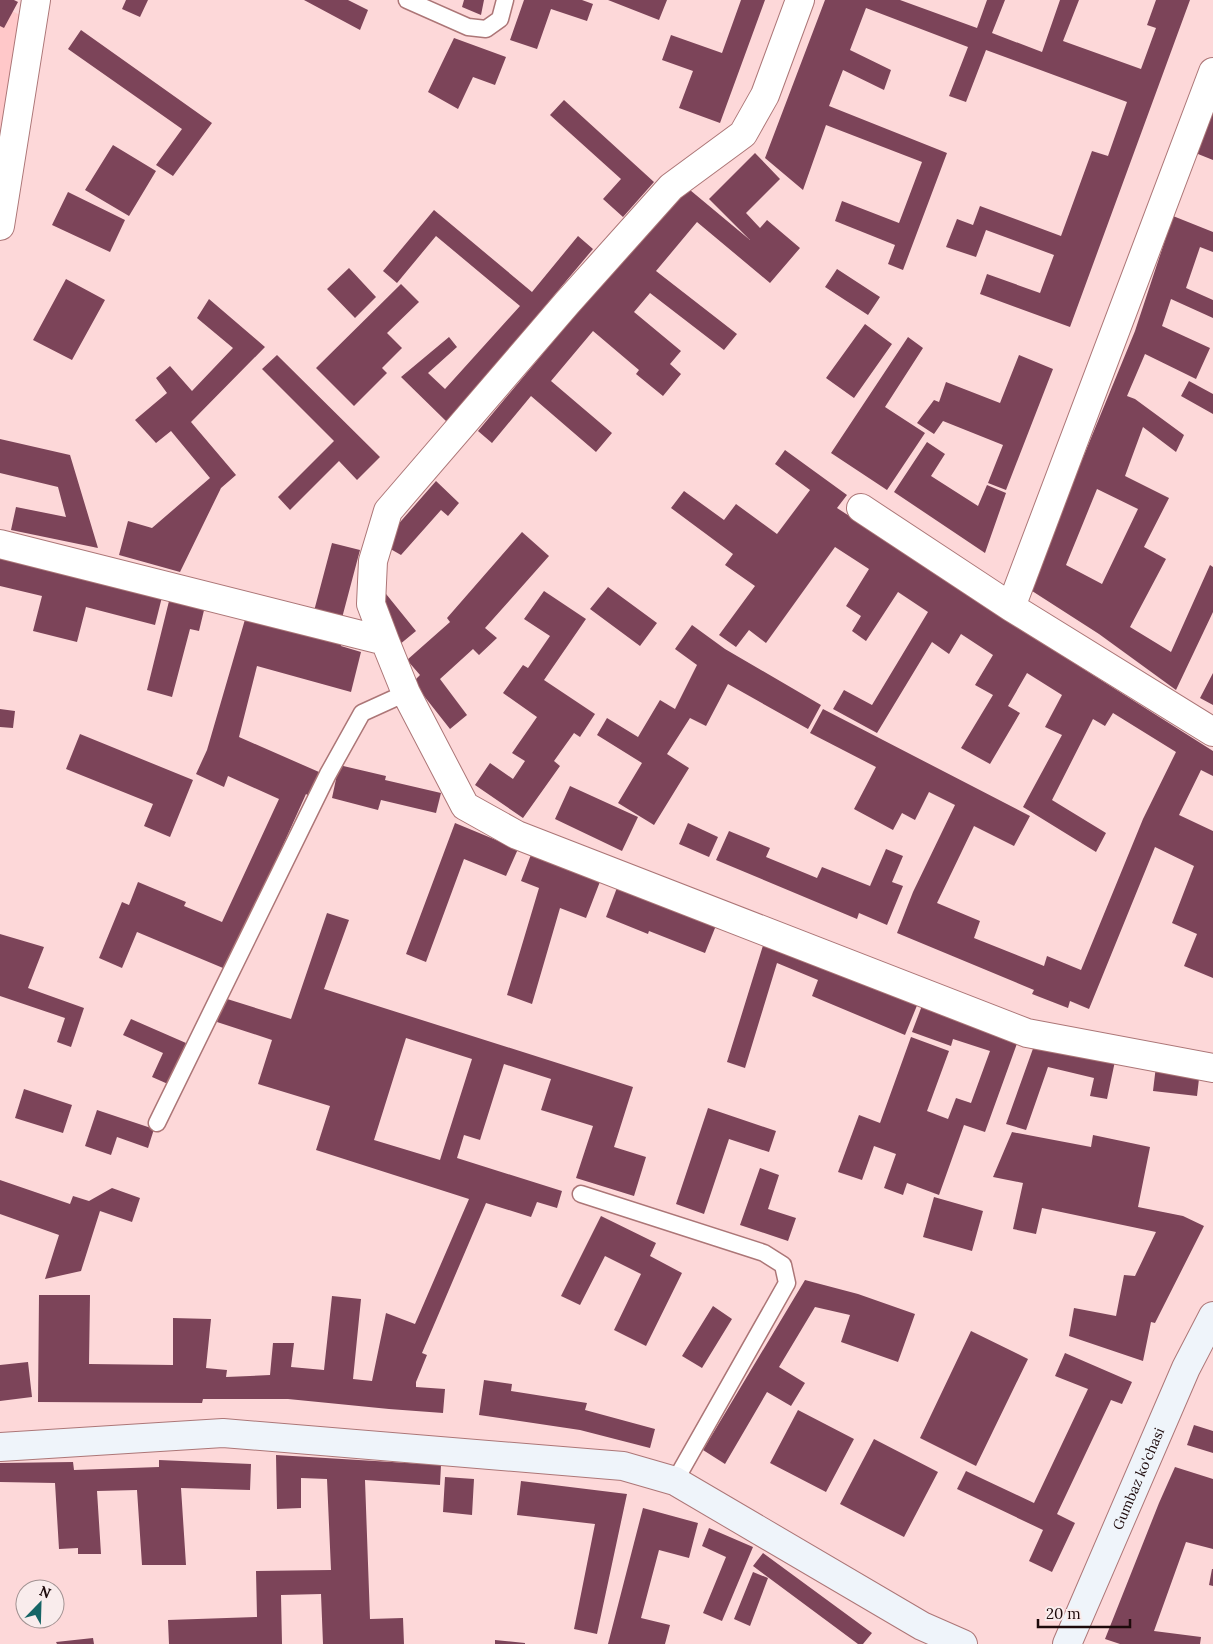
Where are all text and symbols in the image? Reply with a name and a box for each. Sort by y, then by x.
street label: Gumbaz ko'chasi [1108,1425,1168,1533]
north arrow [15,1579,65,1629]
text: N [37,1582,54,1603]
scale bar [1038,1596,1130,1628]
text: 20 m [1046,1604,1081,1623]

